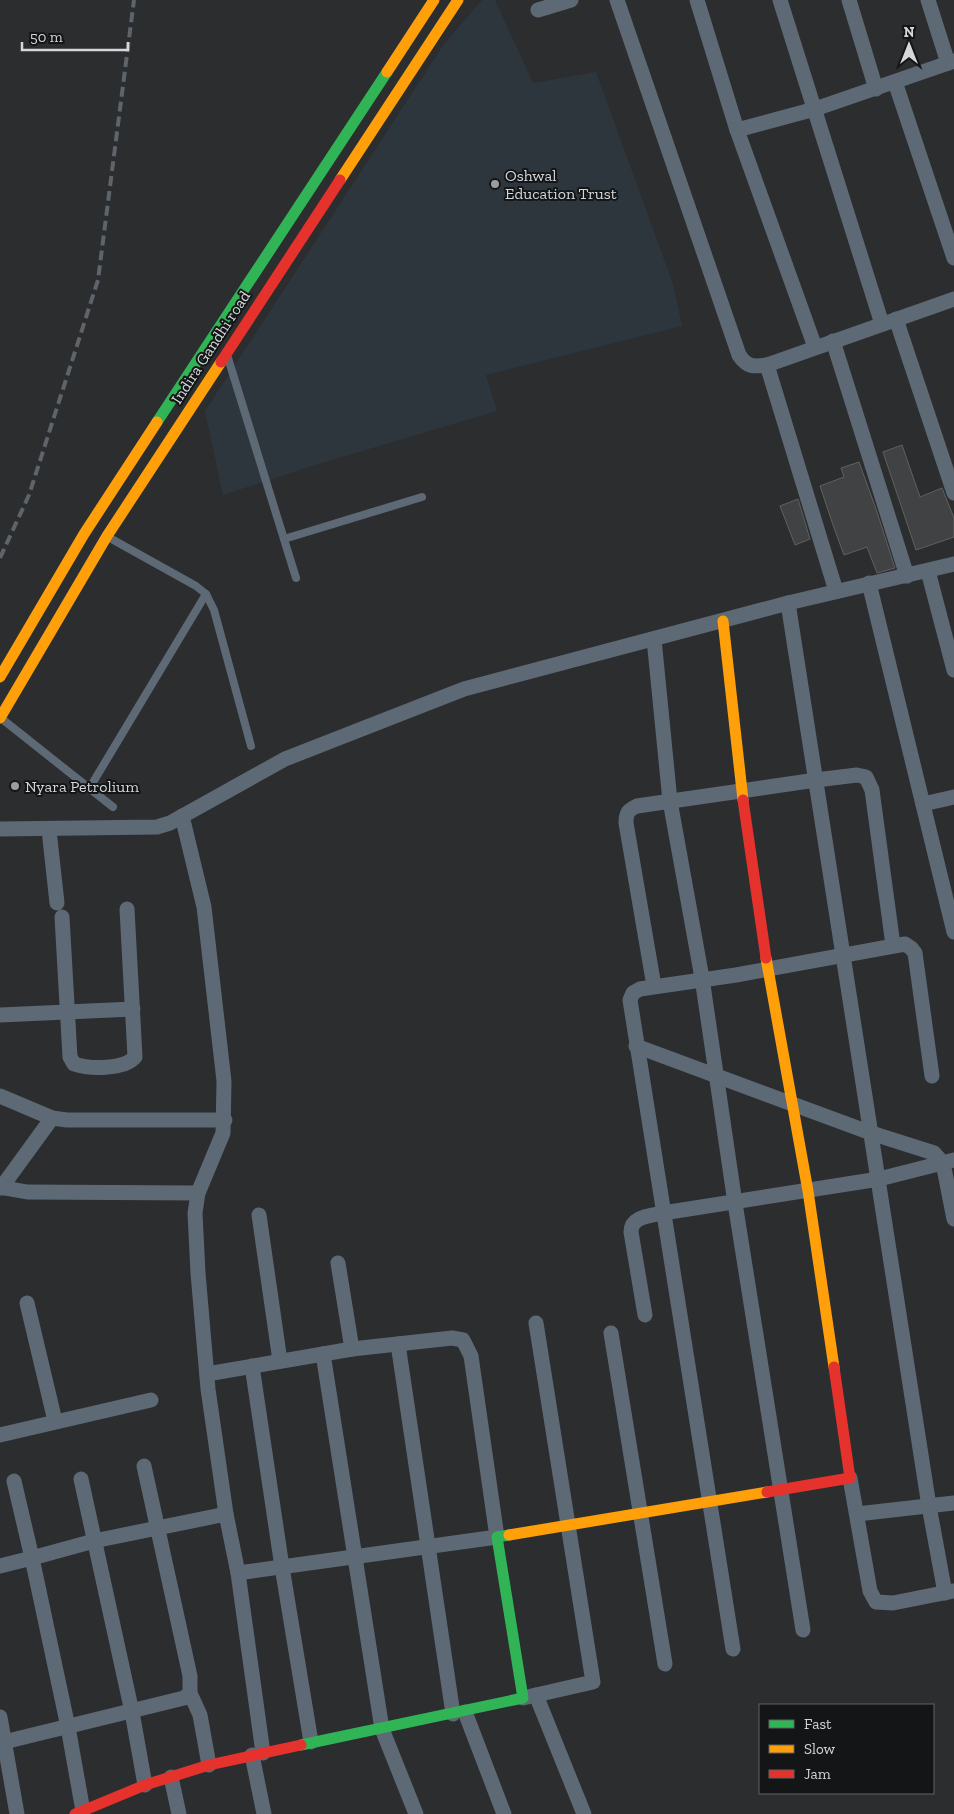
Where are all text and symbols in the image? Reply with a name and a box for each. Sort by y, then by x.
scale bar [22,20,129,52]
north arrow [884,20,934,70]
text: N [904,24,915,41]
text: 50 m [30,28,63,46]
place label: Oshwal Education Trust [505,166,617,203]
marker: Oshwal Education Trust [489,178,501,190]
street label: Indira Gandhi road [167,287,254,407]
place label: Nyara Petrolium [25,777,139,796]
marker: Nyara Petrolium [9,780,21,792]
legend [759,1704,934,1794]
text: Fast [804,1715,832,1733]
text: Slow [804,1740,836,1758]
text: Jam [804,1765,831,1783]

